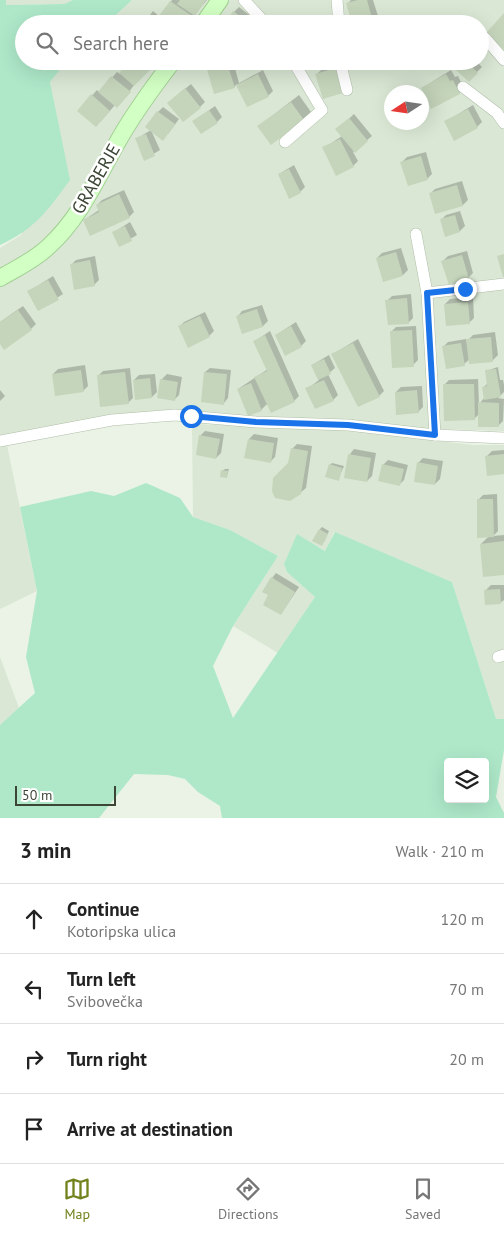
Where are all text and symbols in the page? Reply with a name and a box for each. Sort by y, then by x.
search box [15,15,489,70]
icon: search [33,29,61,57]
text: Search here [73,31,169,55]
north arrow [384,85,429,130]
street label: GRABERJE [66,139,125,218]
route end [454,278,477,301]
route start [180,405,203,428]
map controls [444,758,489,803]
button: layers [444,758,489,803]
scale bar [15,783,116,806]
text: 50 m [22,786,52,804]
text: 3 min [20,837,71,864]
text: Walk · 210 m [395,841,484,861]
text: Continue [67,897,139,921]
icon: ahead [20,905,48,933]
text: 120 m [441,909,484,929]
text: Kotoripska ulica [67,921,176,941]
text: Turn left [67,967,136,991]
icon: left [20,975,48,1003]
text: 70 m [449,979,484,999]
text: Svibovečka [67,991,143,1011]
icon: right [20,1045,48,1073]
text: Turn right [67,1047,147,1071]
text: 20 m [449,1049,484,1069]
icon: arrive [20,1115,48,1143]
text: Arrive at destination [67,1117,233,1141]
tab: Map [63,1175,91,1223]
tab: Directions [218,1175,278,1223]
tab: Saved [405,1175,441,1223]

